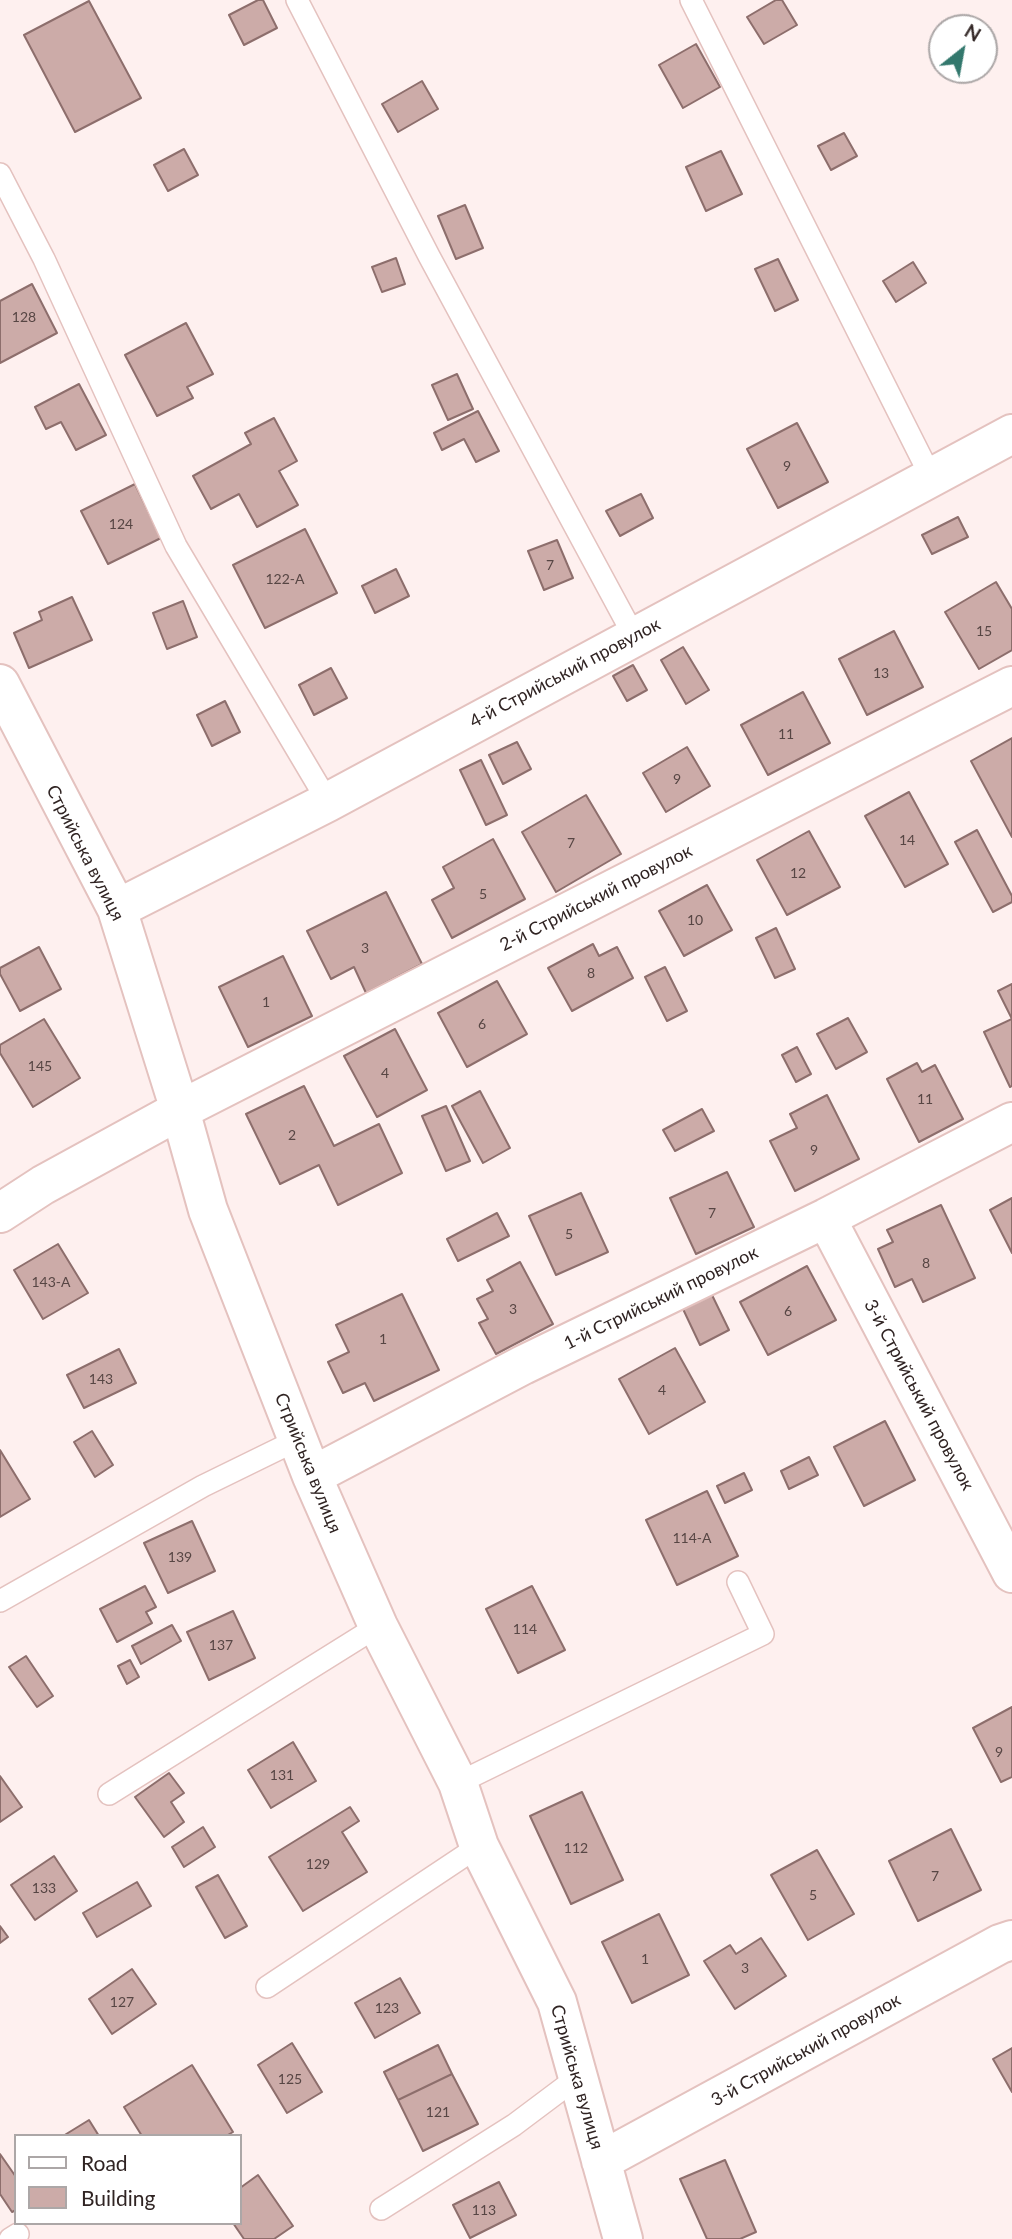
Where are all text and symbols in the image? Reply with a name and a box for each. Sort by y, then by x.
north arrow [928,14,998,84]
text: N [961,19,985,46]
house number: 128 [12,309,36,325]
house number: 9 [783,458,791,474]
house number: 124 [109,516,133,532]
house number: 7 [546,557,554,573]
house number: 122-А [265,571,305,587]
street label: 4-й Стрийський провулок [466,613,664,733]
house number: 15 [976,623,992,639]
house number: 13 [873,665,889,681]
house number: 11 [778,726,794,742]
house number: 9 [673,771,681,787]
street label: Стрийська вулиця [41,782,129,924]
house number: 14 [899,832,915,848]
house number: 7 [567,835,575,851]
street label: 2-й Стрийський провулок [496,840,696,956]
house number: 12 [790,865,806,881]
house number: 5 [479,886,487,902]
house number: 10 [687,912,703,928]
house number: 3 [361,940,369,956]
house number: 8 [587,965,595,981]
house number: 1 [262,994,270,1010]
house number: 6 [478,1016,486,1032]
house number: 145 [28,1058,52,1074]
house number: 4 [381,1065,389,1081]
house number: 11 [917,1091,933,1107]
house number: 2 [288,1127,296,1143]
house number: 9 [810,1142,818,1158]
house number: 7 [708,1205,716,1221]
house number: 5 [565,1226,573,1242]
street label: 1-й Стрийський провулок [560,1242,762,1354]
house number: 8 [922,1255,930,1271]
house number: 143-А [31,1274,71,1290]
street label: 3-й Стрийський провулок [859,1296,979,1494]
house number: 3 [509,1301,517,1317]
house number: 6 [784,1303,792,1319]
house number: 1 [379,1331,387,1347]
house number: 143 [89,1371,113,1387]
house number: 4 [658,1382,666,1398]
street label: Стрийська вулиця [270,1390,346,1536]
house number: 114-А [672,1530,712,1546]
house number: 139 [168,1549,192,1565]
house number: 114 [513,1621,537,1637]
house number: 137 [209,1637,233,1653]
house number: 9 [995,1744,1003,1760]
house number: 131 [270,1767,294,1783]
house number: 112 [564,1840,588,1856]
house number: 129 [306,1856,330,1872]
house number: 7 [931,1868,939,1884]
house number: 133 [32,1880,56,1896]
house number: 5 [809,1887,817,1903]
house number: 1 [641,1951,649,1967]
house number: 3 [741,1960,749,1976]
street label: 3-й Стрийський провулок [708,1989,904,2111]
house number: 127 [110,1994,134,2010]
house number: 123 [375,2000,399,2016]
street label: Стрийська вулиця [546,2002,608,2152]
house number: 125 [278,2071,302,2087]
house number: 121 [426,2104,450,2120]
legend [14,2134,242,2225]
text: Road [81,2150,128,2175]
text: Building [81,2185,156,2210]
house number: 113 [472,2202,496,2218]

